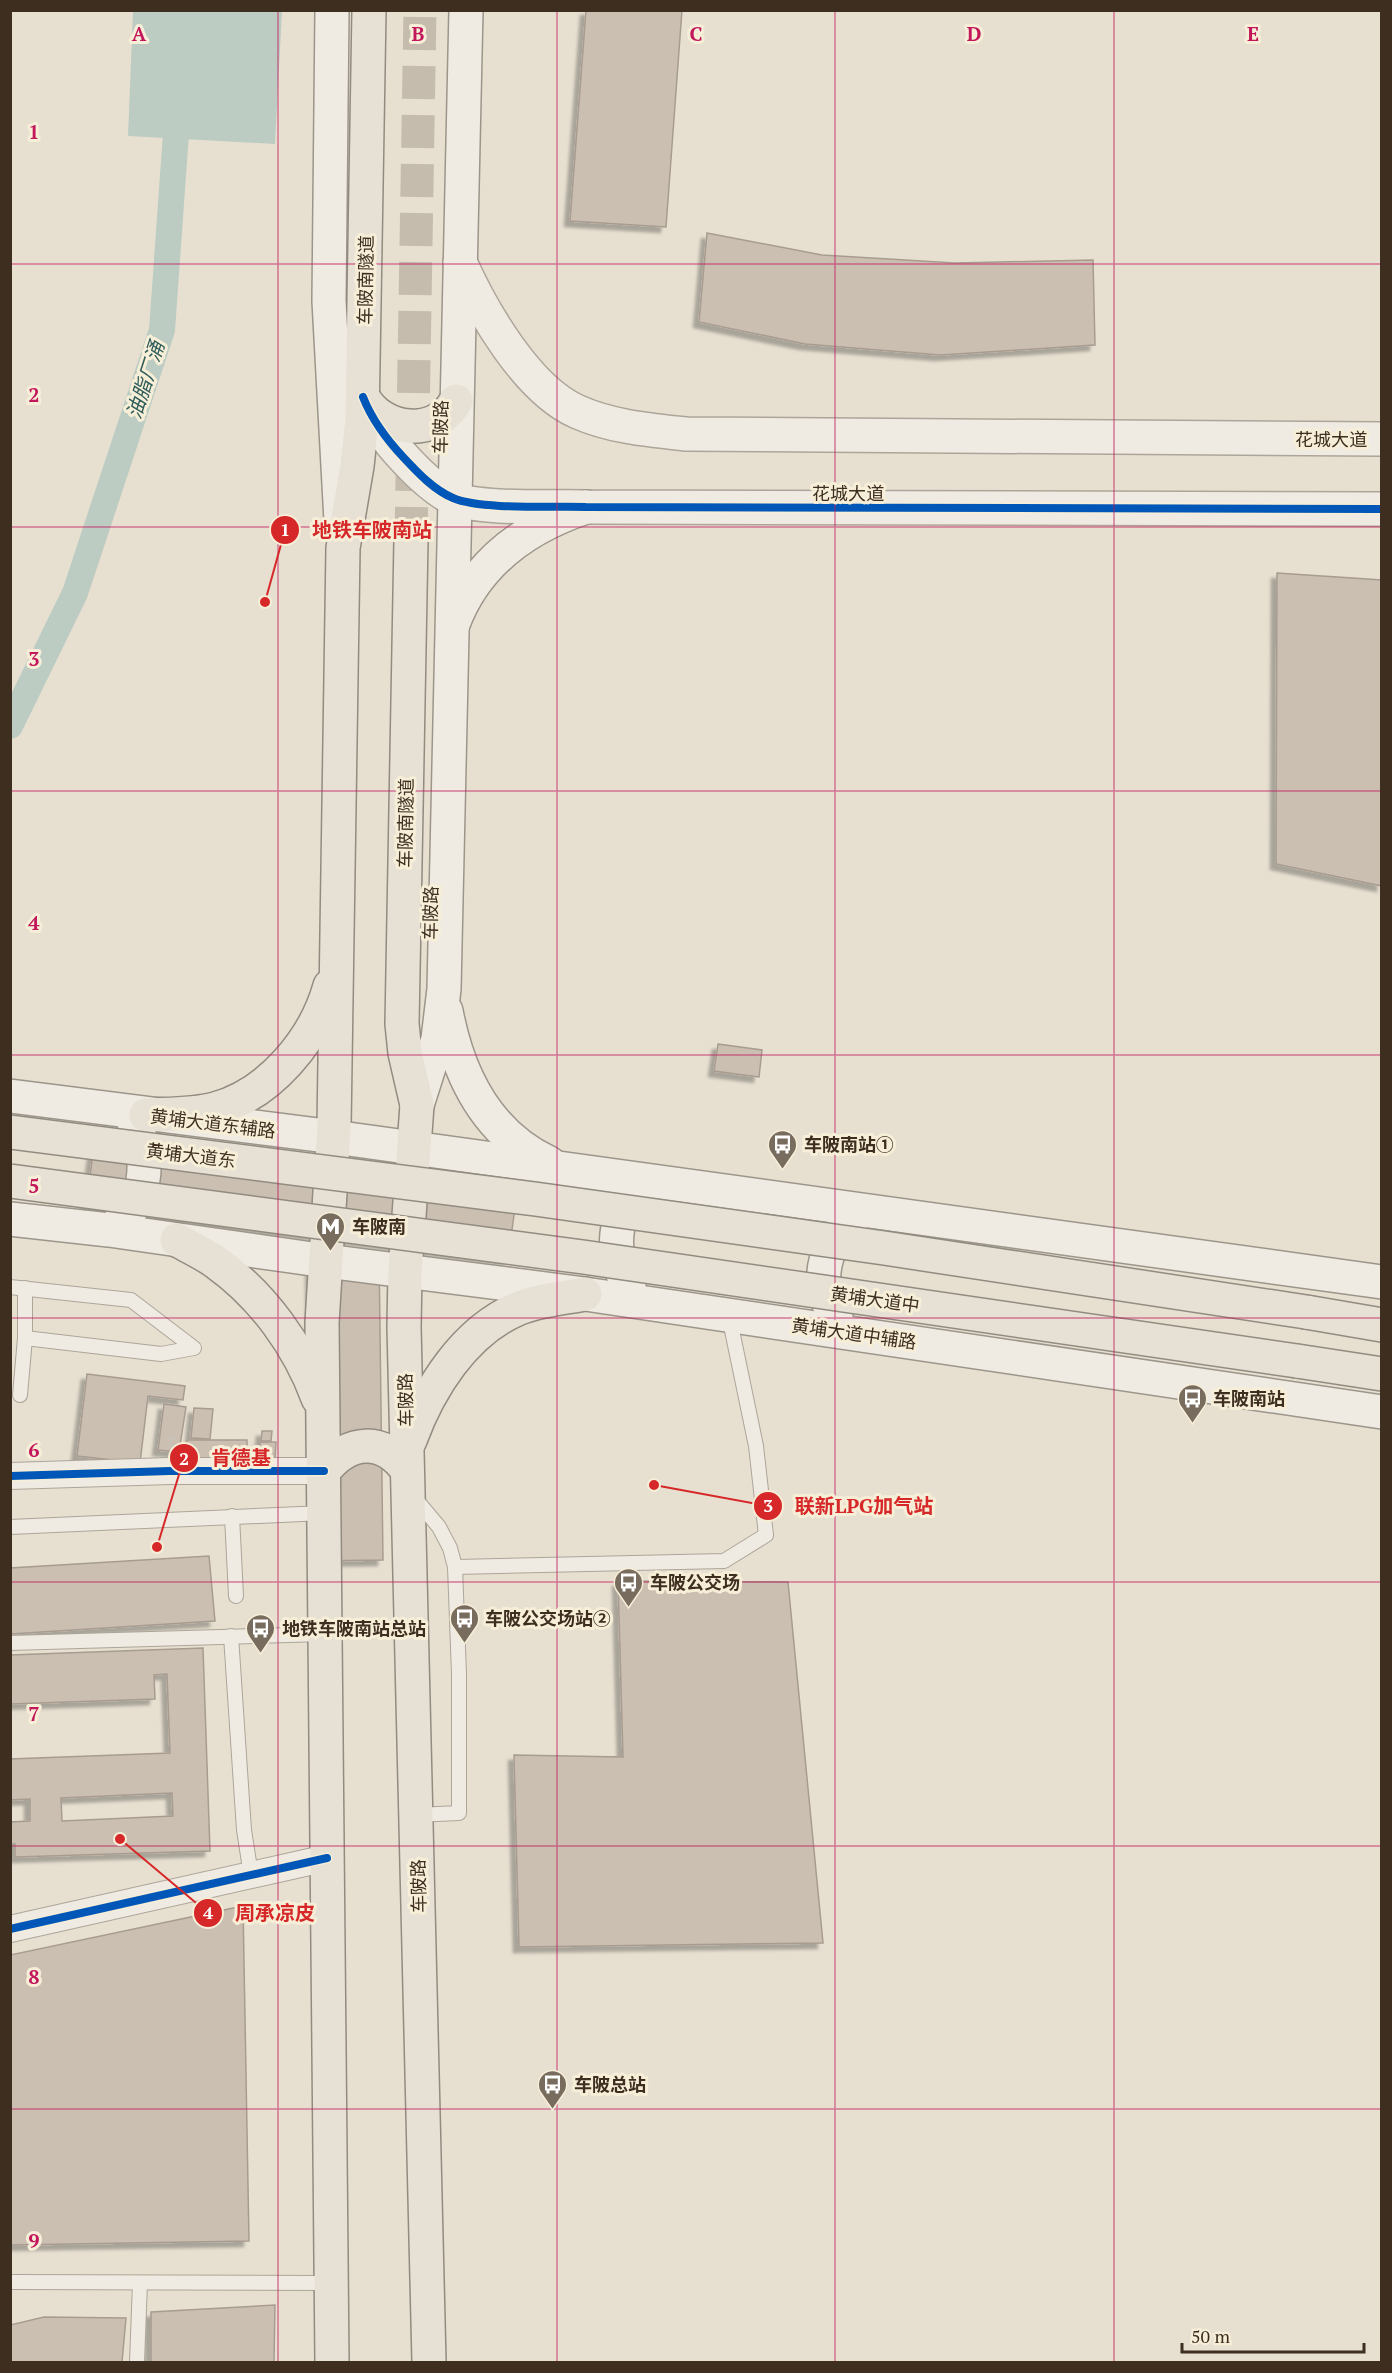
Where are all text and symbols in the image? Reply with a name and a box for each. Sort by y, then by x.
text: A [132,20,147,47]
text: B [412,20,425,47]
text: C [689,20,703,47]
text: D [967,20,981,47]
text: E [1247,20,1259,47]
text: 1 [28,118,40,145]
street label: 车陂南隧道 [352,235,378,325]
water label: 油脂厂涌 [120,336,171,422]
text: 2 [28,381,40,408]
street label: 车陂路 [428,400,452,454]
street label: 花城大道 [1295,427,1367,451]
street label: 花城大道 [812,481,884,505]
callout: 地铁车陂南站 [270,511,444,549]
text: 地铁车陂南站 [312,516,432,543]
text: 1 [280,517,290,541]
text: 3 [28,645,40,672]
street label: 车陂南隧道 [392,778,418,868]
street label: 车陂路 [418,886,442,940]
text: 4 [28,909,40,936]
street label: 黄埔大道东辅路 [149,1103,277,1143]
bus stop icon: 车陂南站① [767,1128,799,1170]
place label: 车陂南站① [804,1132,894,1156]
street label: 黄埔大道东 [145,1138,237,1172]
text: 5 [28,1172,40,1199]
metro station icon: 车陂南 [315,1210,347,1252]
place label: 车陂南 [352,1214,406,1238]
street label: 黄埔大道中 [829,1281,921,1317]
street label: 黄埔大道中辅路 [790,1312,918,1354]
street label: 车陂路 [393,1373,417,1427]
bus stop icon: 车陂南站 [1176,1382,1208,1424]
place label: 车陂南站 [1213,1386,1285,1410]
text: 6 [28,1436,40,1463]
callout: 肯德基 [169,1439,283,1477]
text: 肯德基 [211,1444,271,1471]
text: 2 [179,1446,189,1470]
callout: 联新LPG加气站 [753,1487,945,1525]
text: 联新LPG加气站 [795,1492,933,1519]
text: 3 [763,1493,773,1517]
bus stop icon: 车陂公交场 [613,1566,645,1608]
place label: 车陂公交场 [650,1570,740,1594]
bus stop icon: 车陂公交场站② [448,1602,480,1644]
place label: 车陂公交场站② [485,1606,611,1630]
bus stop icon: 地铁车陂南站总站 [245,1612,277,1654]
place label: 地铁车陂南站总站 [282,1616,426,1640]
text: 7 [28,1700,40,1727]
street label: 车陂路 [406,1859,430,1913]
callout: 周承凉皮 [193,1894,327,1932]
text: 周承凉皮 [235,1899,315,1926]
text: 4 [203,1900,214,1924]
text: 8 [28,1963,40,1990]
bus stop icon: 车陂总站 [537,2068,569,2110]
place label: 车陂总站 [574,2072,646,2096]
text: 9 [28,2227,40,2254]
scale bar [1182,2316,1364,2354]
text: 50 m [1191,2324,1231,2348]

